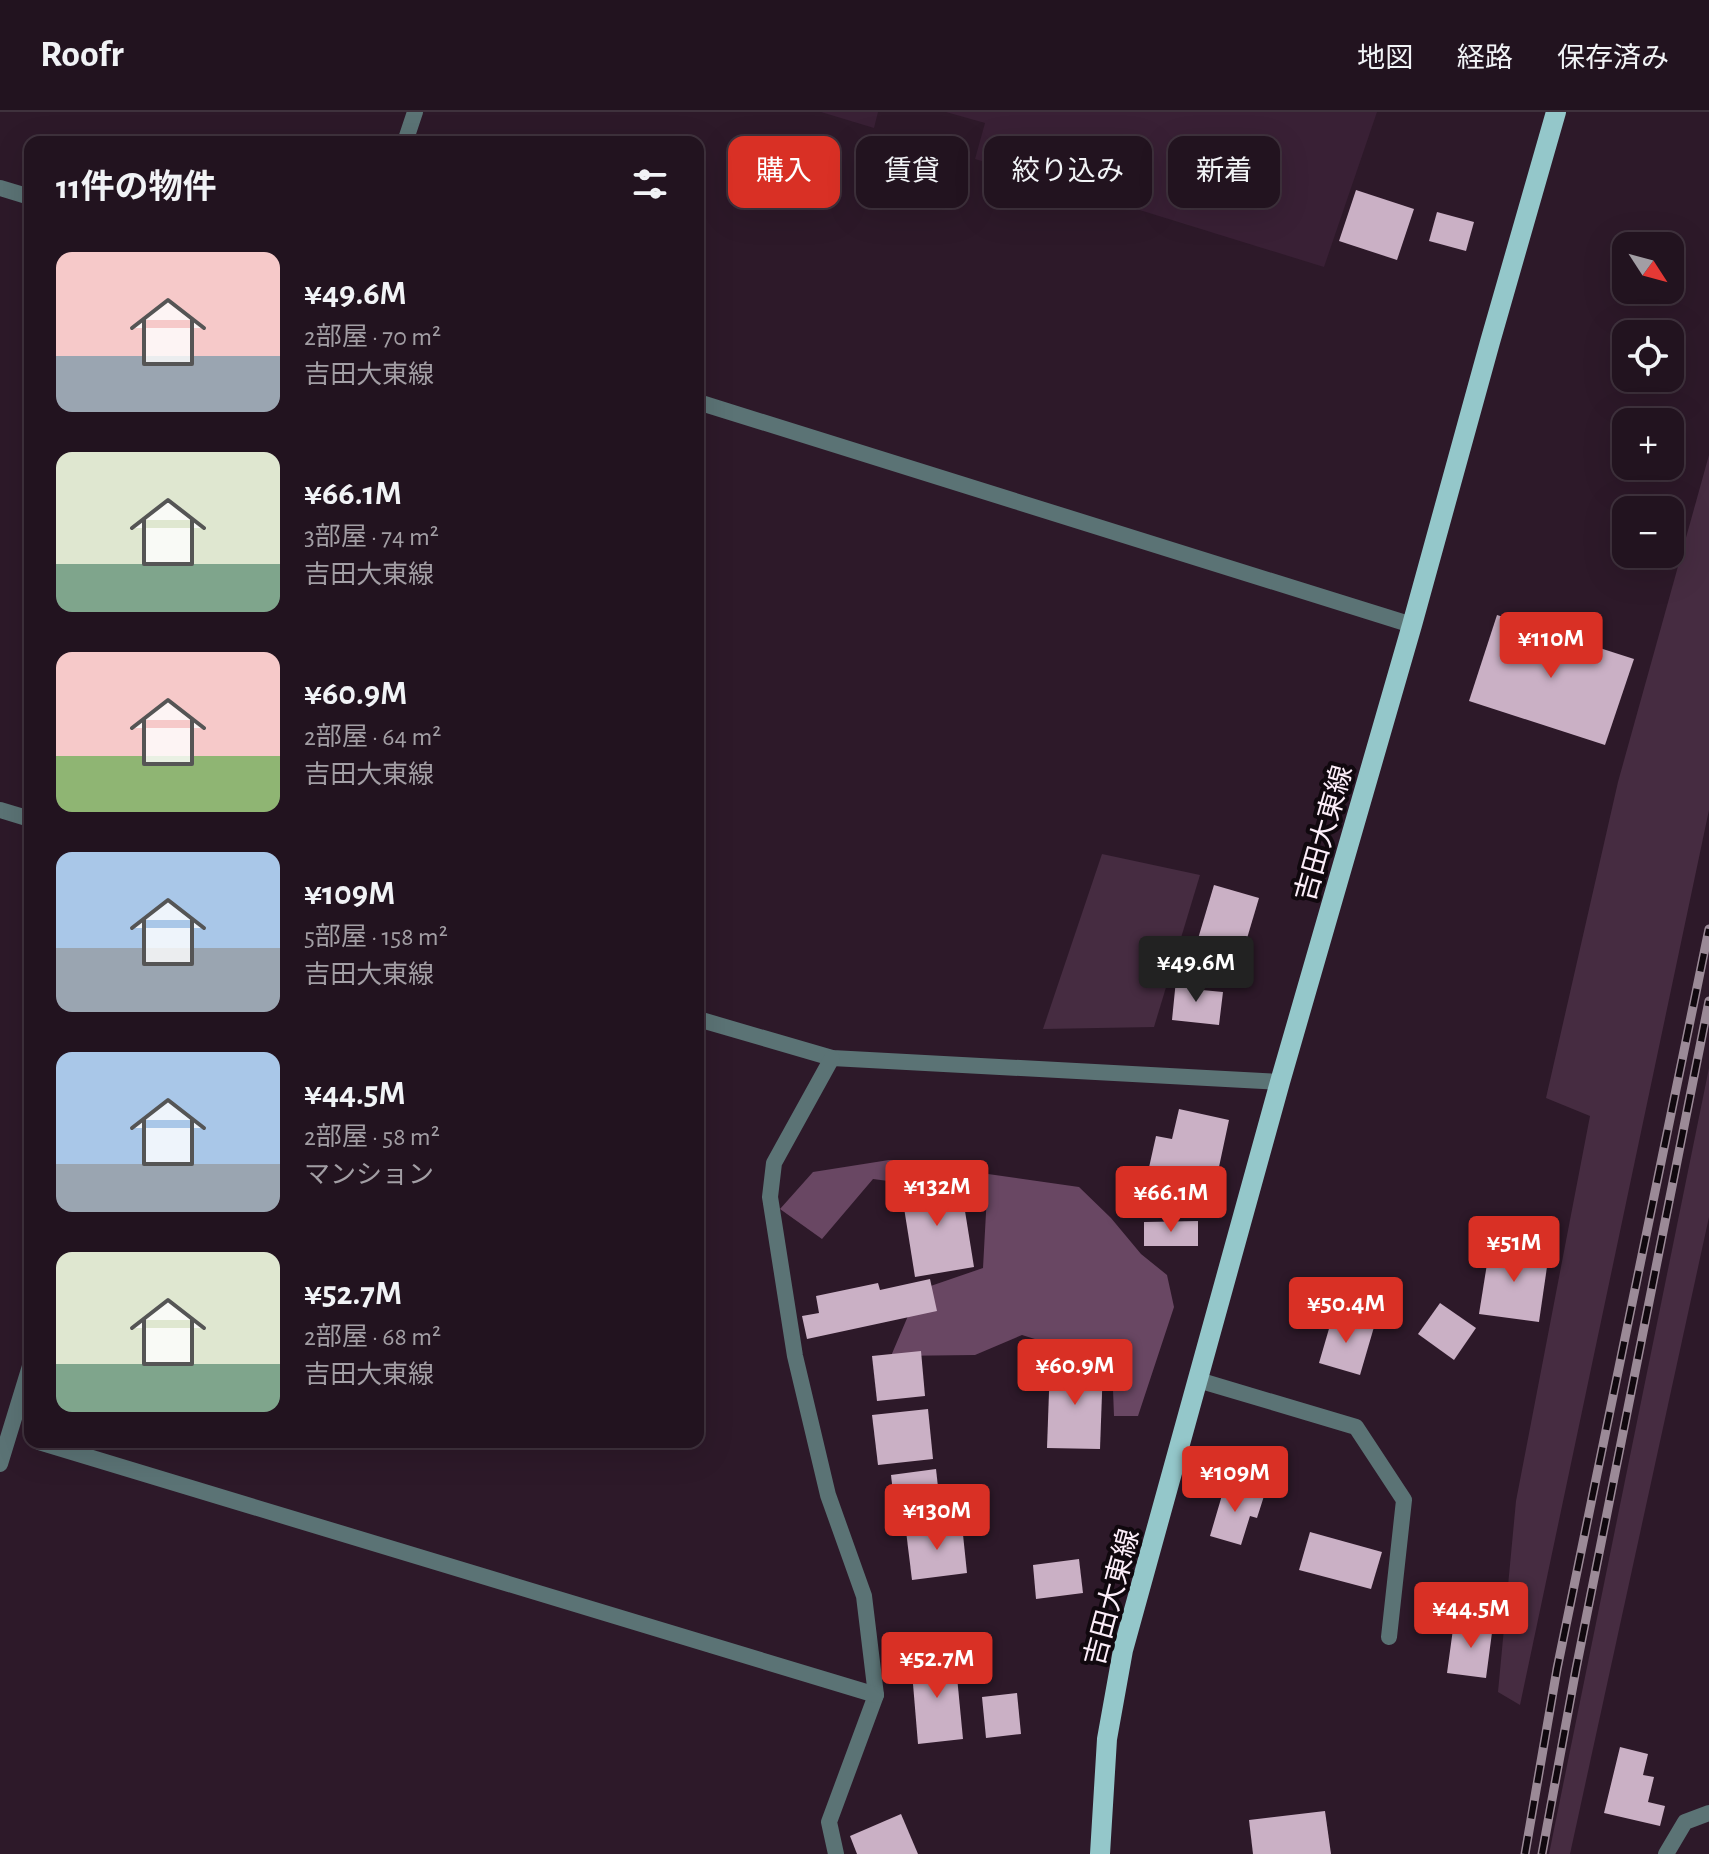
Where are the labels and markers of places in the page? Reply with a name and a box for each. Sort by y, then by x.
pin: ¥110M [1495,612,1607,680]
pin: ¥49.6M [1131,936,1261,1004]
pin: ¥132M [881,1160,993,1228]
pin: ¥66.1M [1106,1166,1236,1234]
pin: ¥51M [1467,1216,1561,1284]
pin: ¥50.4M [1281,1277,1411,1345]
pin: ¥60.9M [1010,1339,1140,1407]
pin: ¥109M [1179,1446,1291,1514]
pin: ¥130M [881,1484,993,1552]
pin: ¥44.5M [1406,1582,1536,1650]
pin: ¥52.7M [872,1632,1002,1700]

